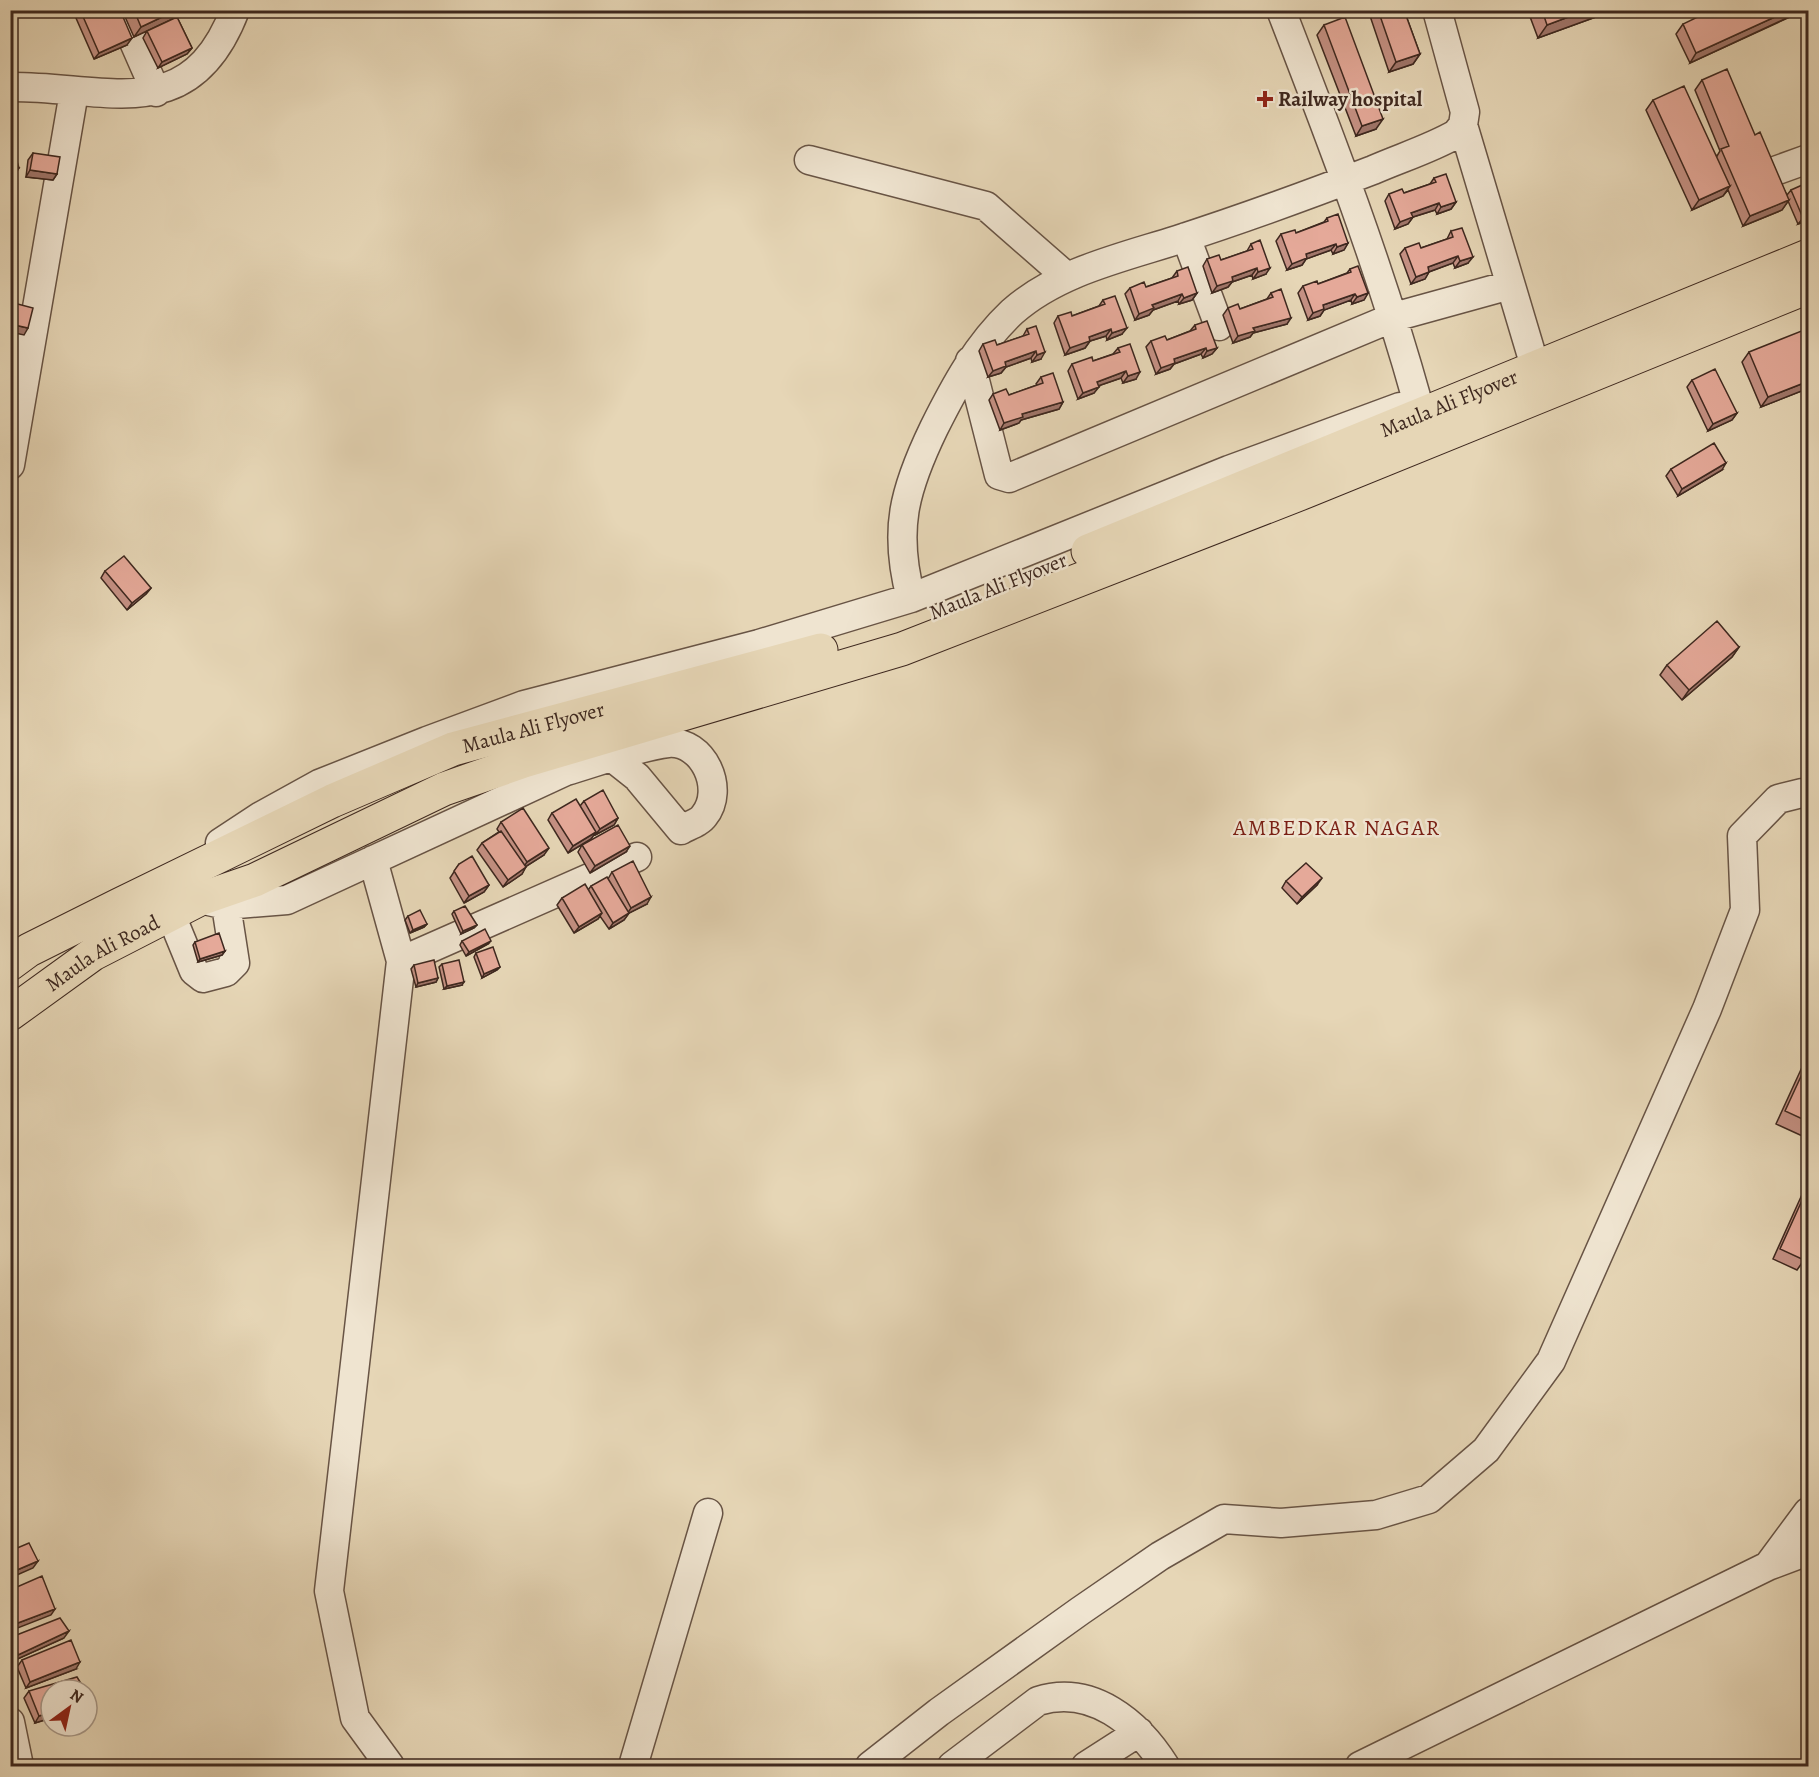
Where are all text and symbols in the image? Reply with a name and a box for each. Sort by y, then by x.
place label: Railway hospital [1278,85,1423,113]
marker: Railway hospital [1256,90,1274,108]
street label: Maula Ali Flyover [1376,362,1522,444]
street label: Maula Ali Flyover [925,546,1071,626]
street label: Maula Ali Flyover [459,695,608,760]
district label: AMBEDKAR NAGAR [1232,813,1441,843]
street label: Maula Ali Road [40,908,165,998]
north arrow [39,1678,99,1738]
text: N [66,1684,88,1709]

